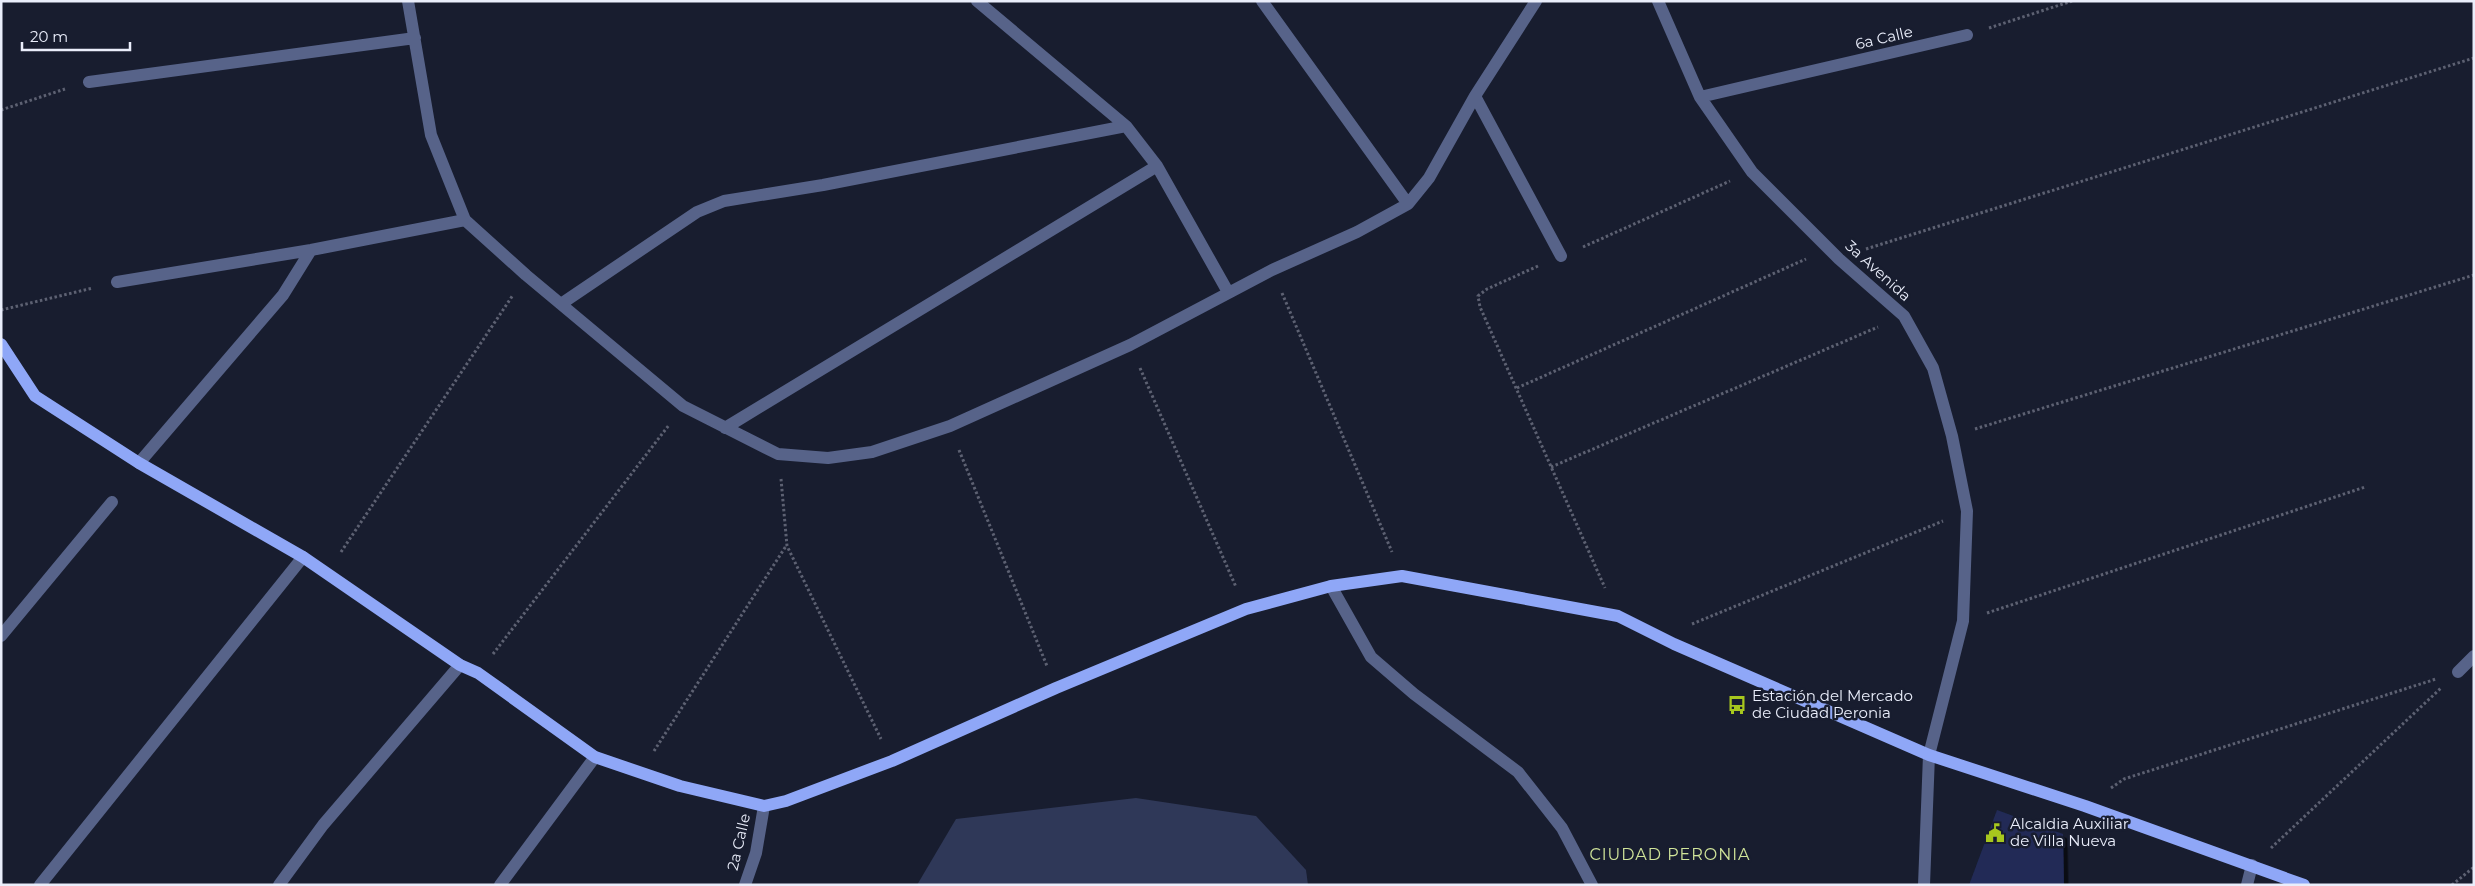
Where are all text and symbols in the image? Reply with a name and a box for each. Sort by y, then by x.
scale bar [22,20,130,52]
street label: 6a Calle [1853,22,1914,53]
text: 20 m [30,27,68,46]
street label: 3a Avenida [1842,236,1915,305]
place label: Estación del Mercado de Ciudad Peronia [1752,686,1913,722]
bus stop icon: Estación del Mercado de Ciudad Peronia [1726,694,1748,716]
street label: 2a Calle [723,812,754,872]
place label: Alcaldia Auxiliar de Villa Nueva [2010,814,2129,850]
public building icon: Alcaldia Auxiliar de Villa Nueva [1984,822,2006,844]
district label: CIUDAD PERONIA [1589,845,1751,864]

